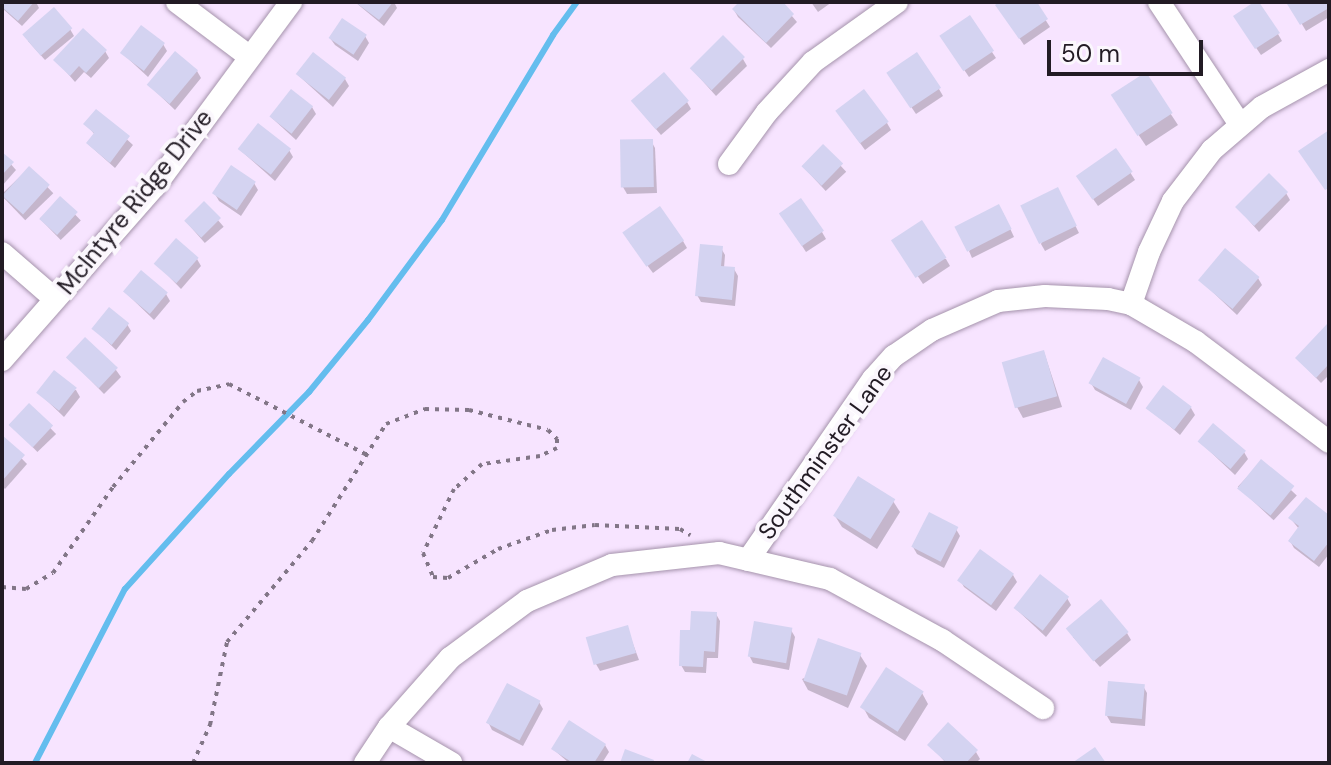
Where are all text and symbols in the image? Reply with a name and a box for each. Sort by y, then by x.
scale bar [1051,24,1207,74]
text: 50 m [1061,38,1120,69]
street label: McIntyre Ridge Drive [52,104,218,300]
street label: Southminster Lane [752,359,898,545]

